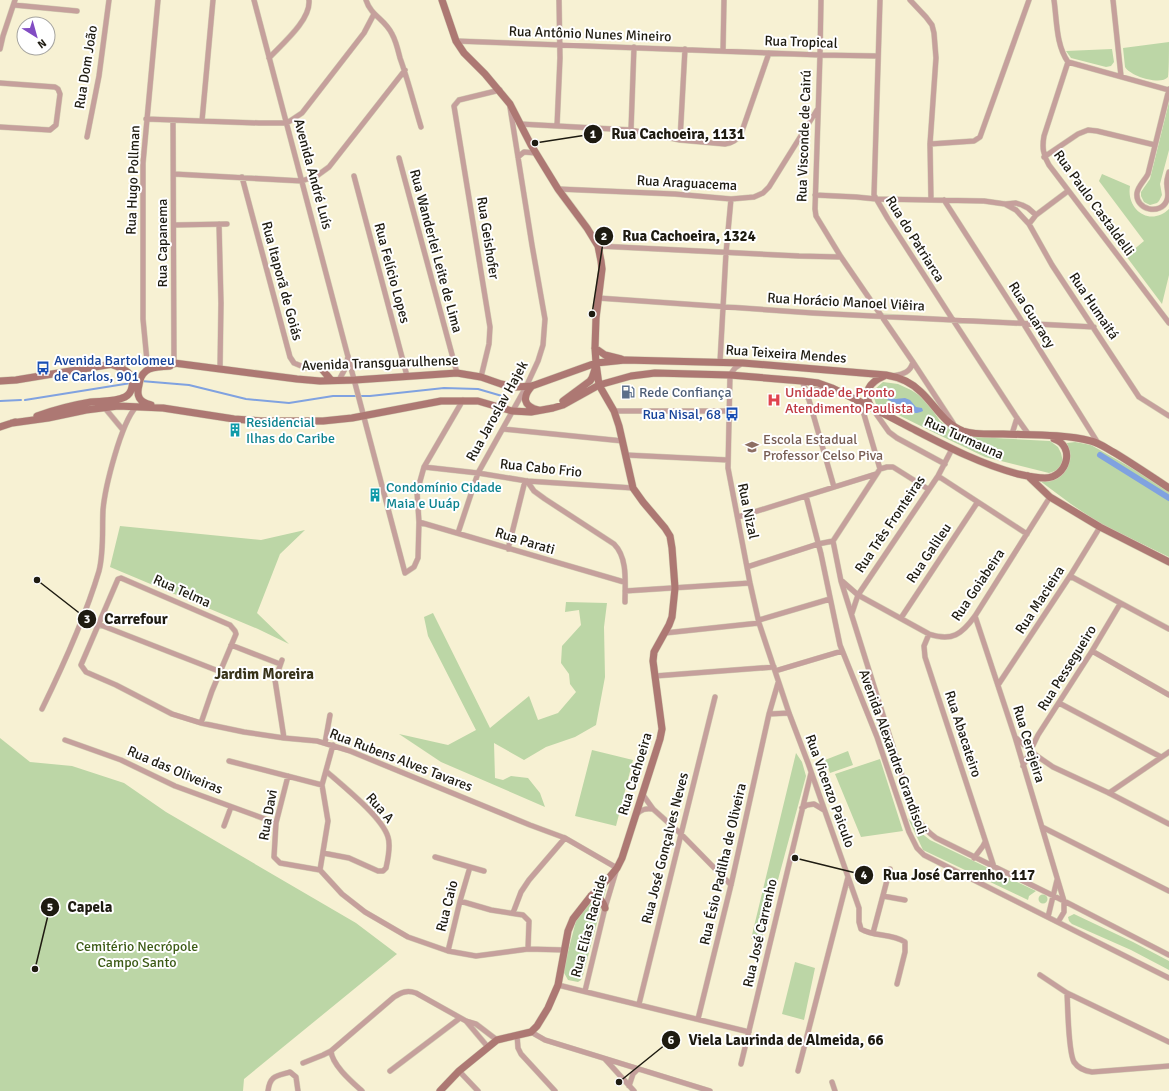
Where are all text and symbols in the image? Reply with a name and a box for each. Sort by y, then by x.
north arrow [16,16,56,56]
street label: Rua Antônio Nunes Mineiro [508,23,672,45]
street label: Rua Dom João [71,24,101,110]
street label: Rua Tropical [764,32,838,52]
text: N [35,36,49,51]
street label: Rua Visconde de Cairú [793,70,815,202]
street label: Avenida André Luís [290,117,336,231]
callout: Rua Cachoeira, 1131 [583,120,753,147]
street label: Rua Hugo Pollman [123,125,143,235]
text: Rua Cachoeira, 1131 [611,125,745,143]
text: 1 [590,127,597,142]
street label: Rua Paulo Castaldelli [1050,147,1138,259]
street label: Rua Wanderlei Leite de Lima [406,167,466,335]
street label: Rua Araguacema [636,172,738,194]
street label: Rua do Patriarca [882,193,948,285]
street label: Rua Geishofer [473,195,503,281]
street label: Rua Capanema [154,199,171,287]
street label: Rua Itaporã de Goiás [258,220,306,342]
street label: Rua Felício Lopes [370,221,414,325]
callout: Rua Cachoeira, 1324 [594,223,764,250]
text: Rua Cachoeira, 1324 [622,227,756,245]
text: 2 [601,229,607,244]
street label: Rua Humaitá [1065,269,1123,343]
street label: Rua Guaracy [1005,279,1059,352]
street label: Rua Horácio Manoel Viêira [767,289,925,315]
street label: Rua Teixeira Mendes [725,341,847,367]
place label: Avenida Bartolomeu de Carlos, 901 [54,352,175,385]
street label: Avenida Transguarulhense [301,352,459,374]
street label: Rua Jaroslav Hajek [462,358,532,464]
bus stop icon: Avenida Bartolomeu de Carlos, 901 [35,360,51,376]
fuel station icon: Rede Confiança [620,384,636,400]
place label: Rede Confiança [639,384,732,401]
place label: Unidade de Pronto Atendimento Paulista [785,384,913,417]
hospital icon: Unidade de Pronto Atendimento Paulista [766,392,782,408]
place label: Rua Nisal, 68 [642,406,721,423]
bus stop icon: Rua Nisal, 68 [724,406,740,422]
street label: Rua Turmauna [922,413,1006,463]
place label: Residencial Ilhas do Caribe [246,414,335,447]
building icon: Residencial Ilhas do Caribe [227,422,243,438]
place label: Escola Estadual Professor Celso Piva [763,431,883,464]
school or university icon: Escola Estadual Professor Celso Piva [744,439,760,455]
street label: Rua Cabo Frio [499,455,583,481]
street label: Rua Três Fronteiras [851,472,929,576]
place label: Condomínio Cidade Maia e Uuáp [386,479,502,512]
street label: Rua Nizal [734,481,762,541]
building icon: Condomínio Cidade Maia e Uuáp [367,487,383,503]
street label: Rua Galileu [903,520,955,586]
street label: Rua Parati [493,524,557,558]
street label: Rua Goiabeira [948,546,1008,624]
street label: Rua Macieira [1012,563,1068,637]
street label: Rua Telma [151,571,213,611]
callout: Carrefour [77,606,176,633]
text: Carrefour [104,610,168,628]
text: 3 [84,612,90,627]
street label: Rua Pessegueiro [1034,622,1100,714]
district label: Jardim Moreira [214,665,314,683]
street label: Avenida Alexandre Grandisoli [855,667,931,837]
street label: Rua Abacateiro [941,688,985,780]
street label: Rua Cerejeira [1009,703,1049,785]
street label: Rua Rubens Alves Tavares [327,725,475,795]
street label: Rua Cachoeira [614,730,656,818]
street label: Rua Vicenzo Paiculo [802,732,858,850]
street label: Rua das Oliveiras [125,742,225,798]
street label: Rua José Gonçalves Neves [638,771,692,925]
street label: Rua Ésio Padilha de Oliveira [696,781,750,947]
street label: Rua Davi [255,788,281,842]
street label: Rua A [362,789,398,827]
callout: Rua José Carrenho, 117 [854,861,1043,888]
text: Rua José Carrenho, 117 [883,866,1035,884]
text: 4 [861,868,868,883]
street label: Rua Elías Rachide [567,873,611,979]
street label: Rua José Carrenho [739,877,781,989]
street label: Rua Caio [432,878,462,934]
callout: Capela [40,893,120,920]
text: Capela [68,898,113,916]
text: 5 [47,900,53,915]
park label: Cemitério Necrópole Campo Santo [76,938,198,971]
callout: Viela Laurinda de Almeida, 66 [661,1026,892,1053]
text: Viela Laurinda de Almeida, 66 [688,1031,884,1049]
text: 6 [668,1033,675,1048]

